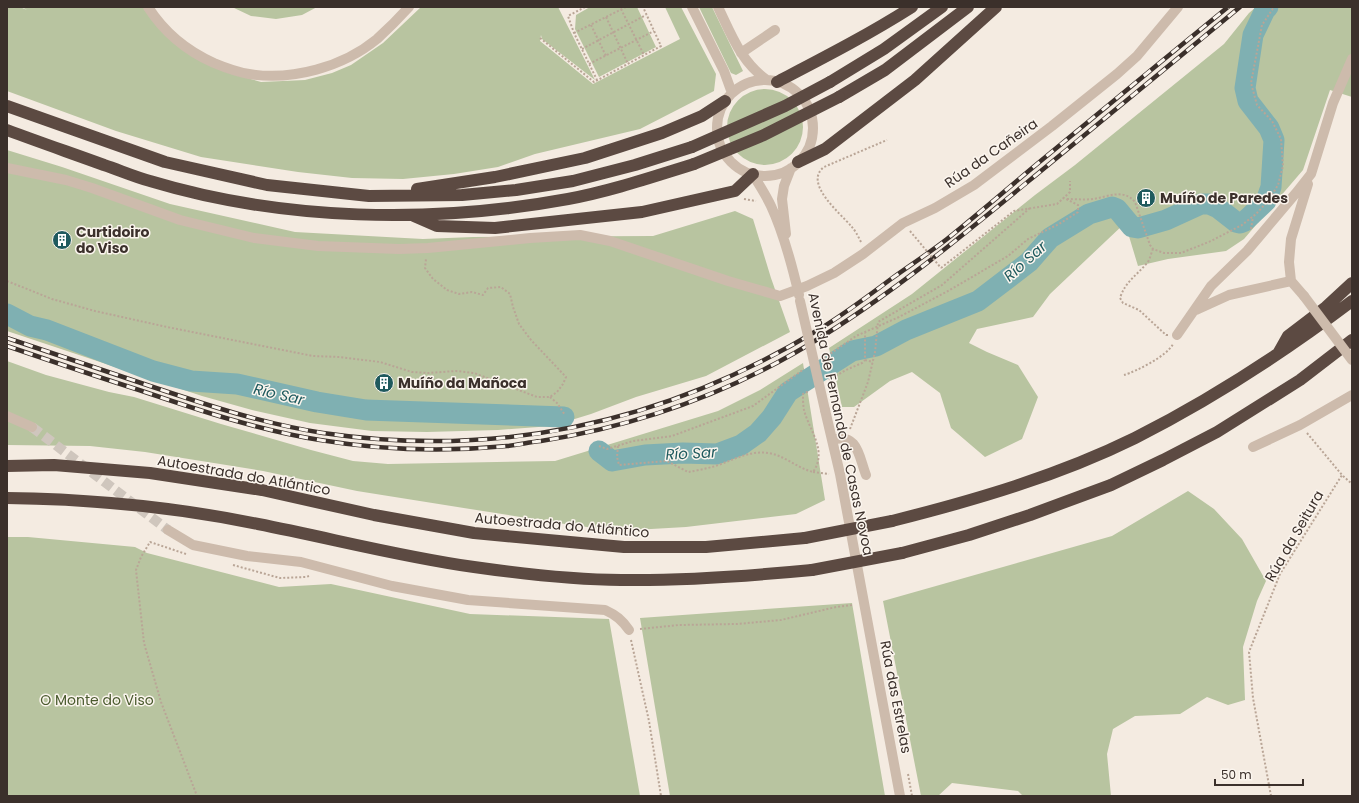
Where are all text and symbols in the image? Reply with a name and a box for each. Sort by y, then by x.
street label: Rúa da Cañeira [940,113,1042,193]
building icon: Muíño de Paredes [1135,187,1157,209]
place label: Muíño de Paredes [1160,188,1288,208]
place label: Curtidoiro do Viso [76,222,149,258]
building icon: Curtidoiro do Viso [51,229,73,251]
water label: Río Sar [999,236,1051,286]
street label: Avenida de Fernando de Casas Novoa [803,291,879,557]
building icon: Muíño da Mañoca [373,372,395,394]
place label: Muíño da Mañoca [398,373,527,393]
water label: Río Sar [252,378,307,410]
water label: Río Sar [665,441,718,465]
street label: Autoestrada do Atlántico [156,450,332,500]
street label: Rúa da Seitura [1260,487,1328,585]
street label: Autoestrada do Atlántico [474,507,650,543]
street label: Rúa das Estrelas [875,639,917,755]
park label: O Monte do Viso [40,690,154,710]
scale bar [1215,761,1303,787]
text: 50 m [1221,766,1252,783]

